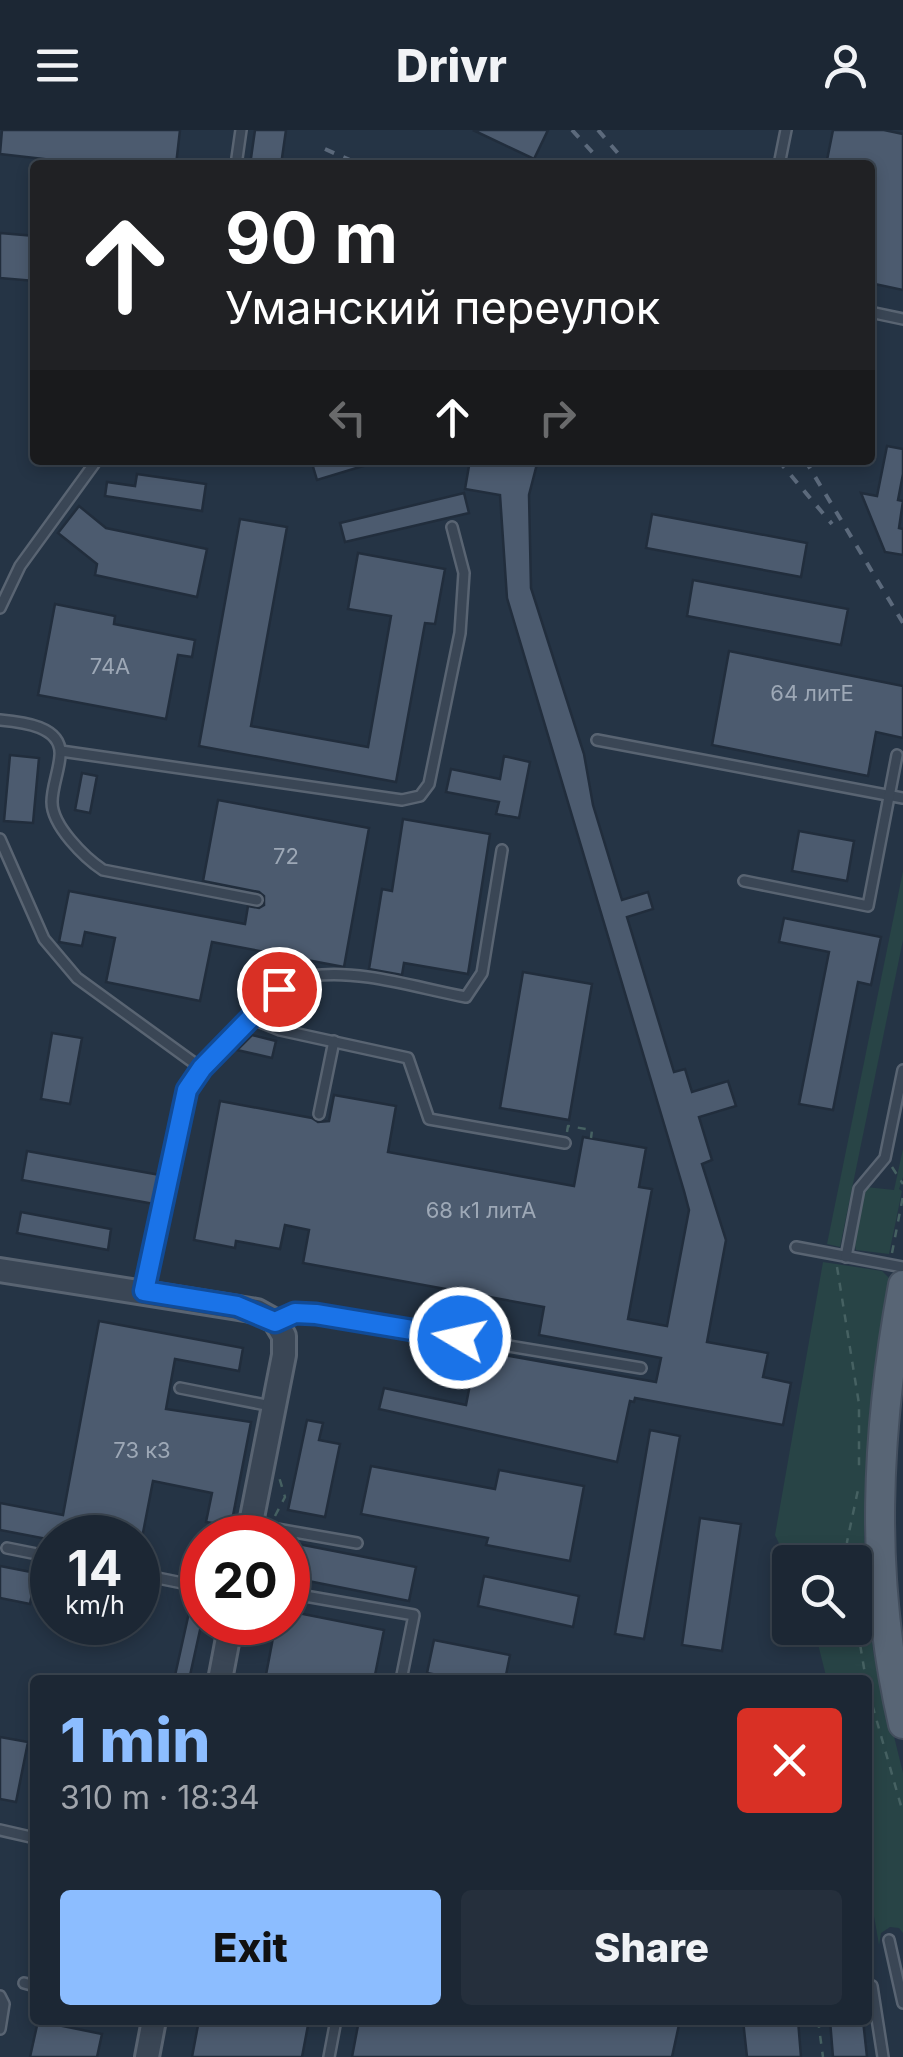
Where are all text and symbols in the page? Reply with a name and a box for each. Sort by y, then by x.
icon: menu [30,38,85,93]
text: Drivr [396,38,507,93]
icon: person [818,38,873,93]
text: 90 m [225,195,398,280]
icon: ahead [60,200,190,330]
text: Уманский переулок [225,280,660,335]
icon: left [320,390,375,445]
icon: ahead [425,390,480,445]
icon: right [530,390,585,445]
house number: 74А [90,653,130,679]
house number: 64 литЕ [770,680,854,706]
house number: 72 [273,843,299,869]
pin [237,947,322,1032]
icon: arrive [252,962,307,1017]
house number: 68 к1 литА [426,1197,536,1223]
position arrow [408,1286,512,1390]
house number: 73 к3 [113,1437,171,1463]
speed limit sign: 20 [180,1515,310,1645]
text: 14 [67,1538,123,1598]
map controls [772,1545,872,1645]
button: search [772,1545,872,1645]
text: km/h [65,1590,125,1620]
text: 1 min [60,1704,210,1776]
button: close [737,1708,842,1813]
text: 310 m · 18:34 [60,1778,260,1817]
button: Exit [60,1890,441,2005]
button: Share [461,1890,842,2005]

